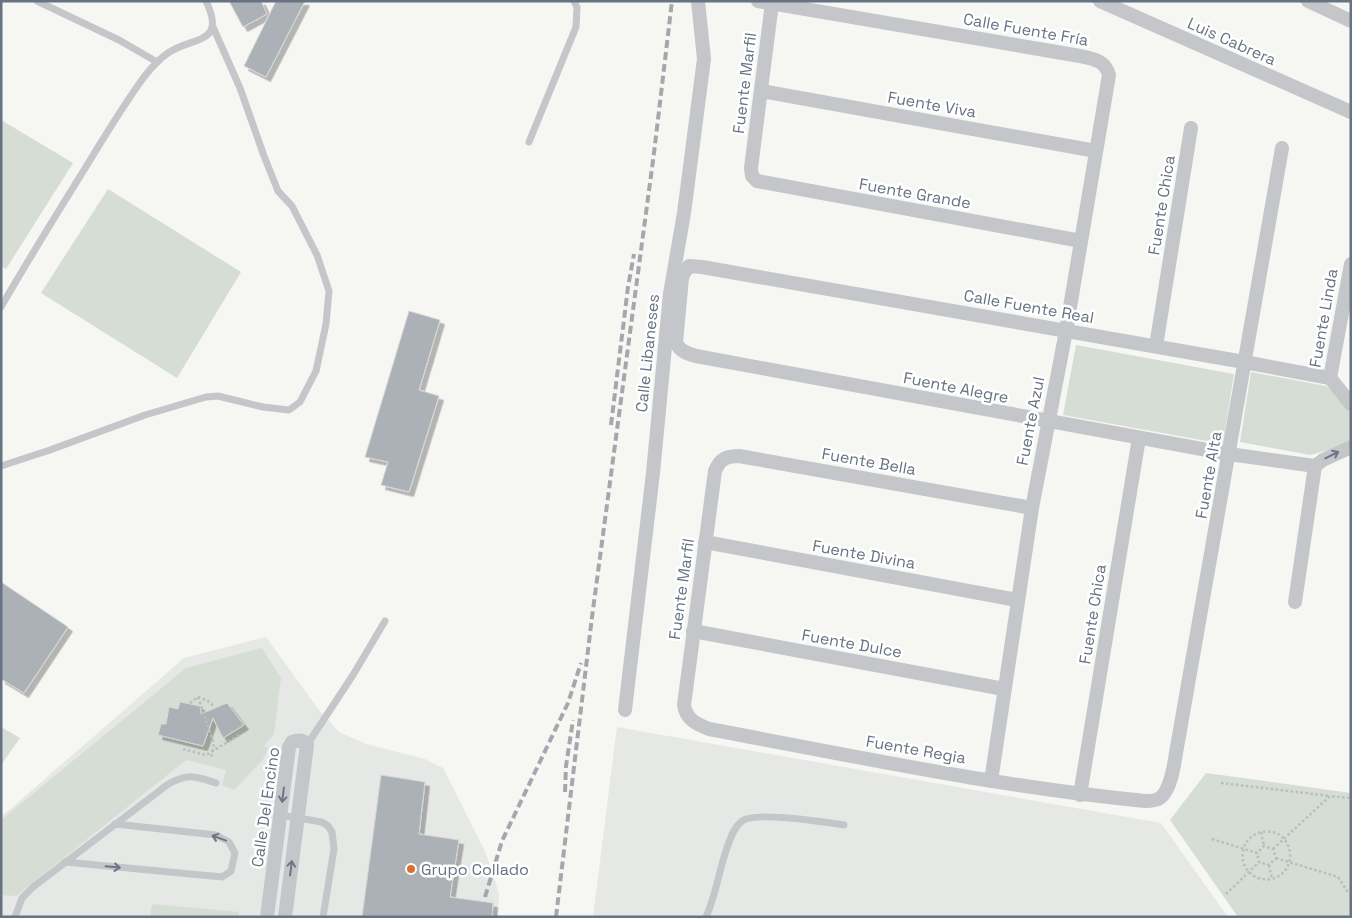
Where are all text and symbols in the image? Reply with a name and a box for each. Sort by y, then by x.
street label: Calle Fuente Fría [962,8,1090,51]
street label: Luis Cabrera [1184,13,1279,70]
street label: Fuente Marfil [728,31,761,135]
street label: Fuente Viva [886,86,978,123]
street label: Fuente Chica [1143,154,1180,257]
street label: Fuente Grande [857,173,973,214]
street label: Fuente Linda [1304,267,1343,369]
street label: Calle Fuente Real [962,285,1096,328]
street label: Calle Libaneses [631,293,664,413]
street label: Fuente Alegre [901,367,1010,408]
street label: Fuente Azul [1012,375,1049,467]
street label: Fuente Alta [1190,430,1227,520]
street label: Fuente Bella [820,443,918,480]
one-way arrow [1324,450,1339,459]
street label: Fuente Divina [811,535,917,574]
street label: Fuente Marfil [664,537,699,641]
street label: Fuente Chica [1074,563,1111,666]
street label: Fuente Dulce [800,624,904,663]
street label: Fuente Regia [864,730,968,769]
street label: Calle Del Encino [247,746,284,868]
one-way arrow [277,787,287,803]
one-way arrow [212,833,227,842]
place label: Grupo Collado [421,859,529,880]
one-way arrow [287,861,297,877]
one-way arrow [105,862,121,872]
marker: Grupo Collado [405,863,417,875]

